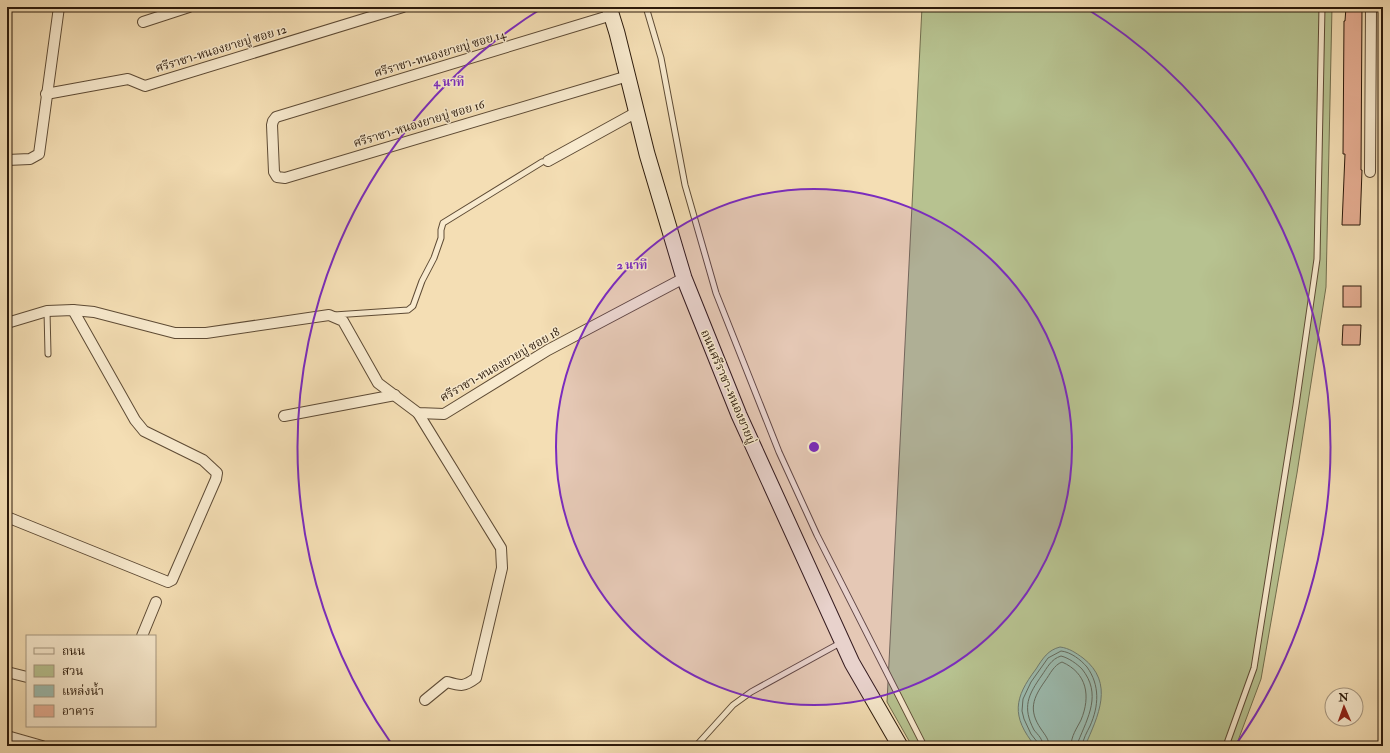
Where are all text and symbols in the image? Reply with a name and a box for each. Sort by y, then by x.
street label: ศรีราชา-หนองยายบู่ ซอย 12 [154,22,288,76]
street label: ศรีราชา-หนองยายบู่ ซอย 14 [372,27,508,81]
text: 4 นาที [433,75,464,90]
street label: ศรีราชา-หนองยายบู่ ซอย 16 [352,97,487,151]
text: 2 นาที [617,258,647,273]
street label: ศรีราชา-หนองยายบู่ ซอย 18 [437,324,563,406]
street label: ถนนศรีราชา-หนองยายบู่ [697,328,759,446]
centre of rings [807,440,821,454]
legend [26,635,156,727]
text: ถนน [62,644,85,659]
text: สวน [62,664,84,679]
text: แหล่งน้ำ [62,682,104,699]
north arrow [1324,687,1364,727]
text: N [1338,691,1350,704]
text: อาคาร [62,704,94,719]

